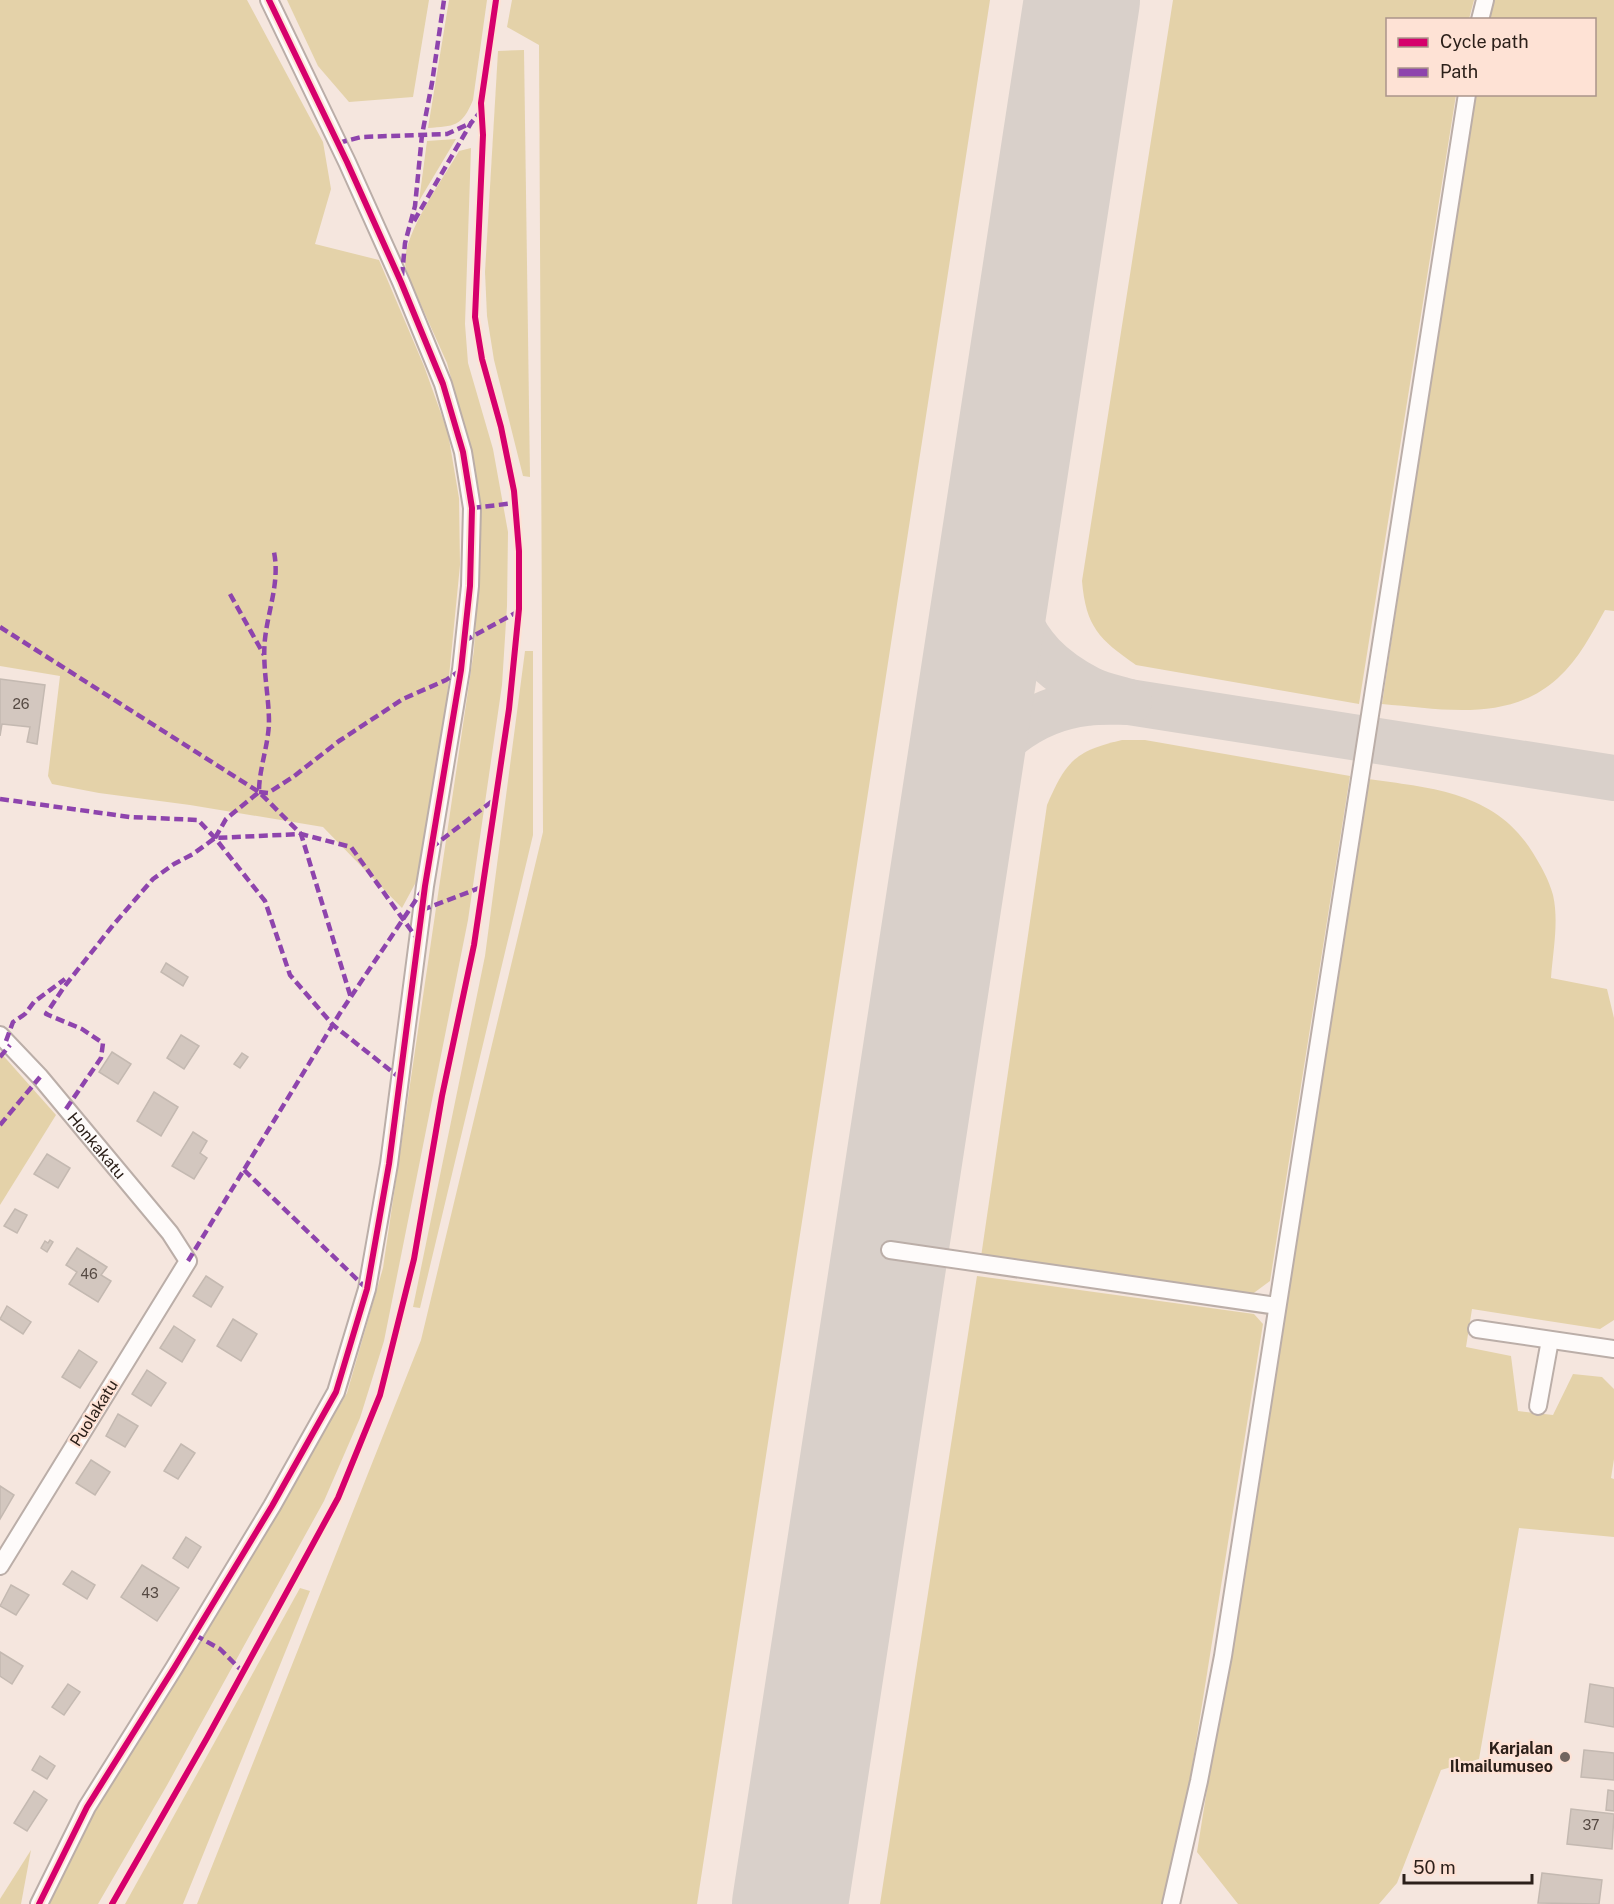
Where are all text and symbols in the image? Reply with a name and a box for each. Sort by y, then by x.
legend [1386,18,1596,96]
text: Cycle path [1440,31,1529,52]
text: Path [1440,61,1478,82]
house number: 26 [12,696,30,712]
street label: Honkakatu [64,1108,130,1183]
house number: 46 [80,1266,98,1282]
street label: Puolakatu [66,1376,122,1450]
house number: 43 [141,1585,159,1601]
place label: Karjalan Ilmailumuseo [1450,1739,1553,1776]
marker: Karjalan Ilmailumuseo [1558,1750,1572,1764]
house number: 37 [1583,1817,1599,1833]
scale bar [1404,1847,1532,1885]
text: 50 m [1413,1857,1456,1878]

